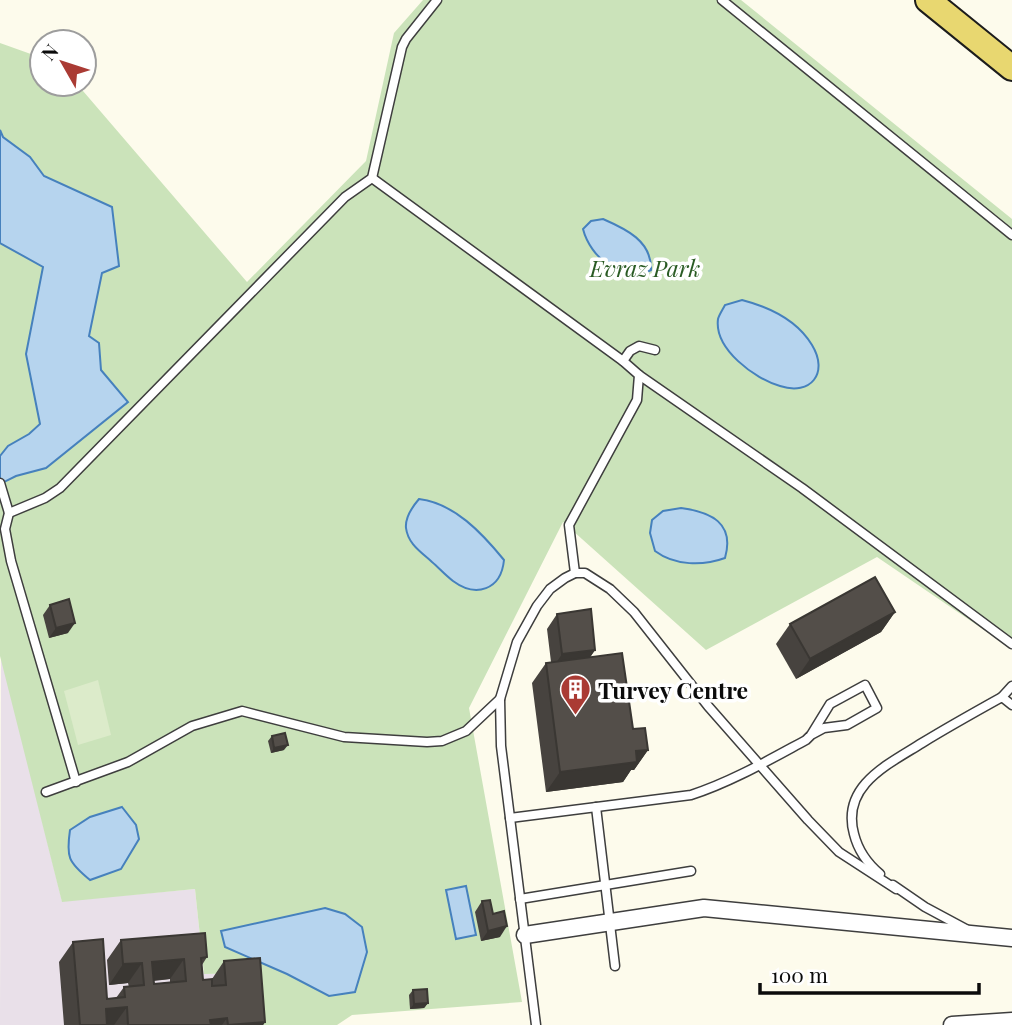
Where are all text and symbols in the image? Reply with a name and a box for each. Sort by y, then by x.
north arrow [28,28,98,98]
text: N [35,38,64,65]
park label: Evraz Park [589,252,701,283]
building icon: Turvey Centre [558,672,592,716]
place label: Turvey Centre [598,674,748,705]
scale bar [760,951,979,995]
text: 100 m [771,960,828,988]

